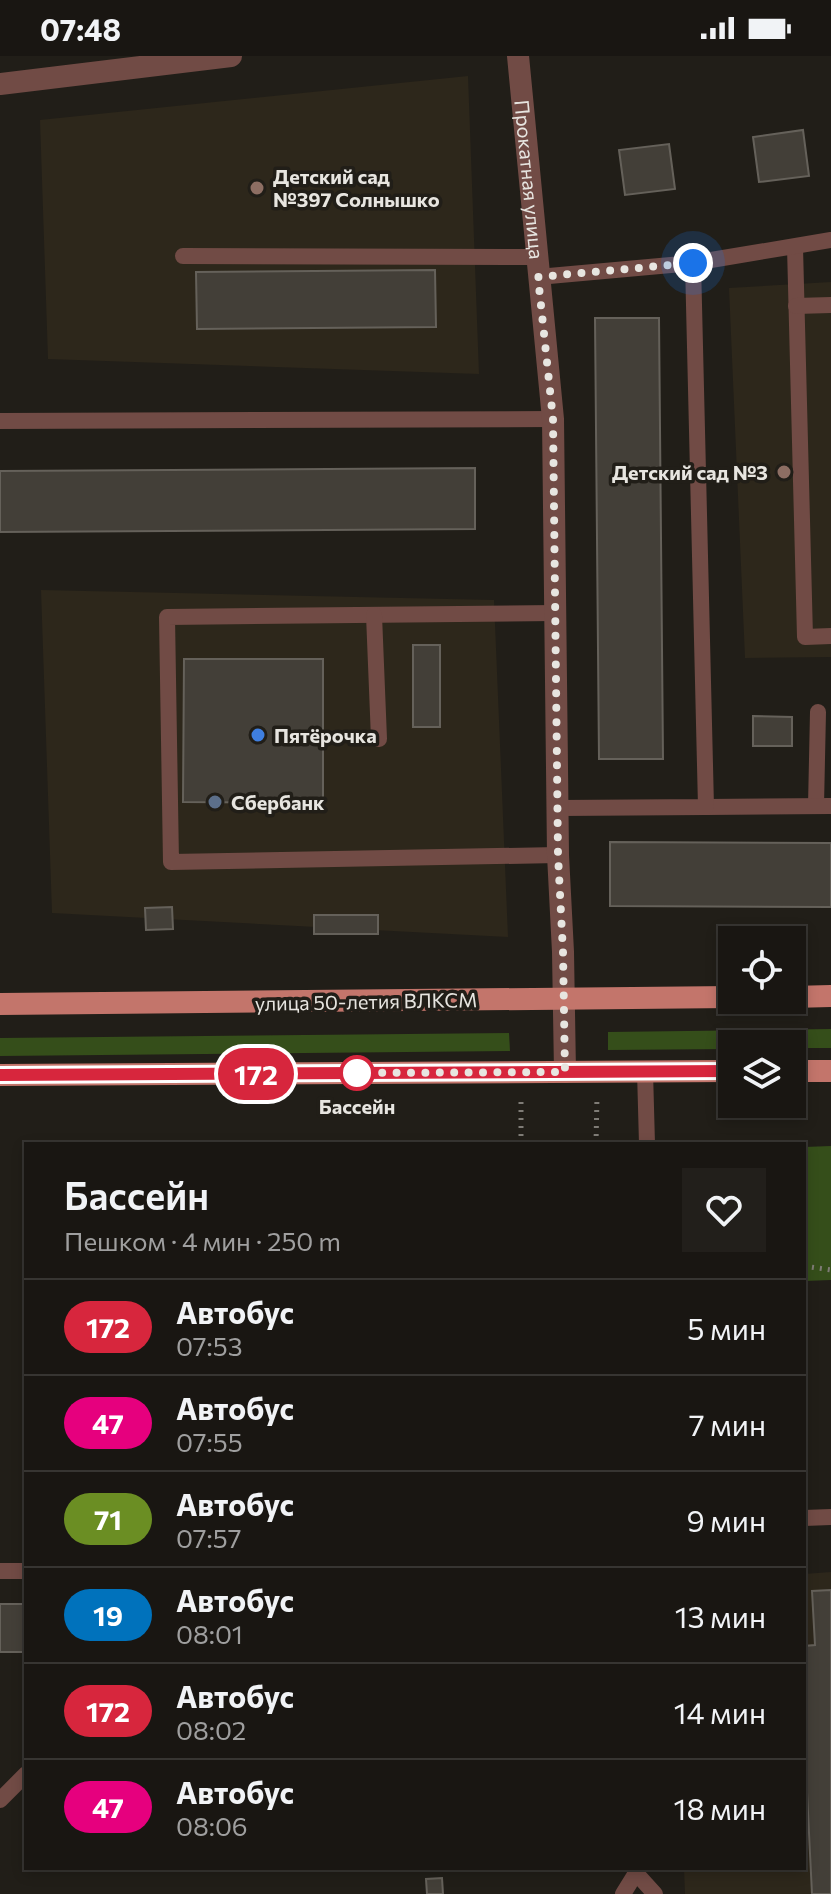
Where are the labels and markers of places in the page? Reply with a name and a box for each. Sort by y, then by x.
place label: Детский сад №397 Солнышко [273,164,440,211]
marker: Детский сад №397 Солнышко [248,179,266,197]
place label: Детский сад №3 [612,460,768,484]
marker: Детский сад №3 [775,463,793,481]
place label: Пятёрочка [274,723,377,747]
marker: Пятёрочка [249,726,267,744]
place label: Сбербанк [231,790,325,814]
marker: Сбербанк [206,793,224,811]
marker: Бассейн [340,1056,374,1090]
place label: Бассейн [319,1094,395,1118]

